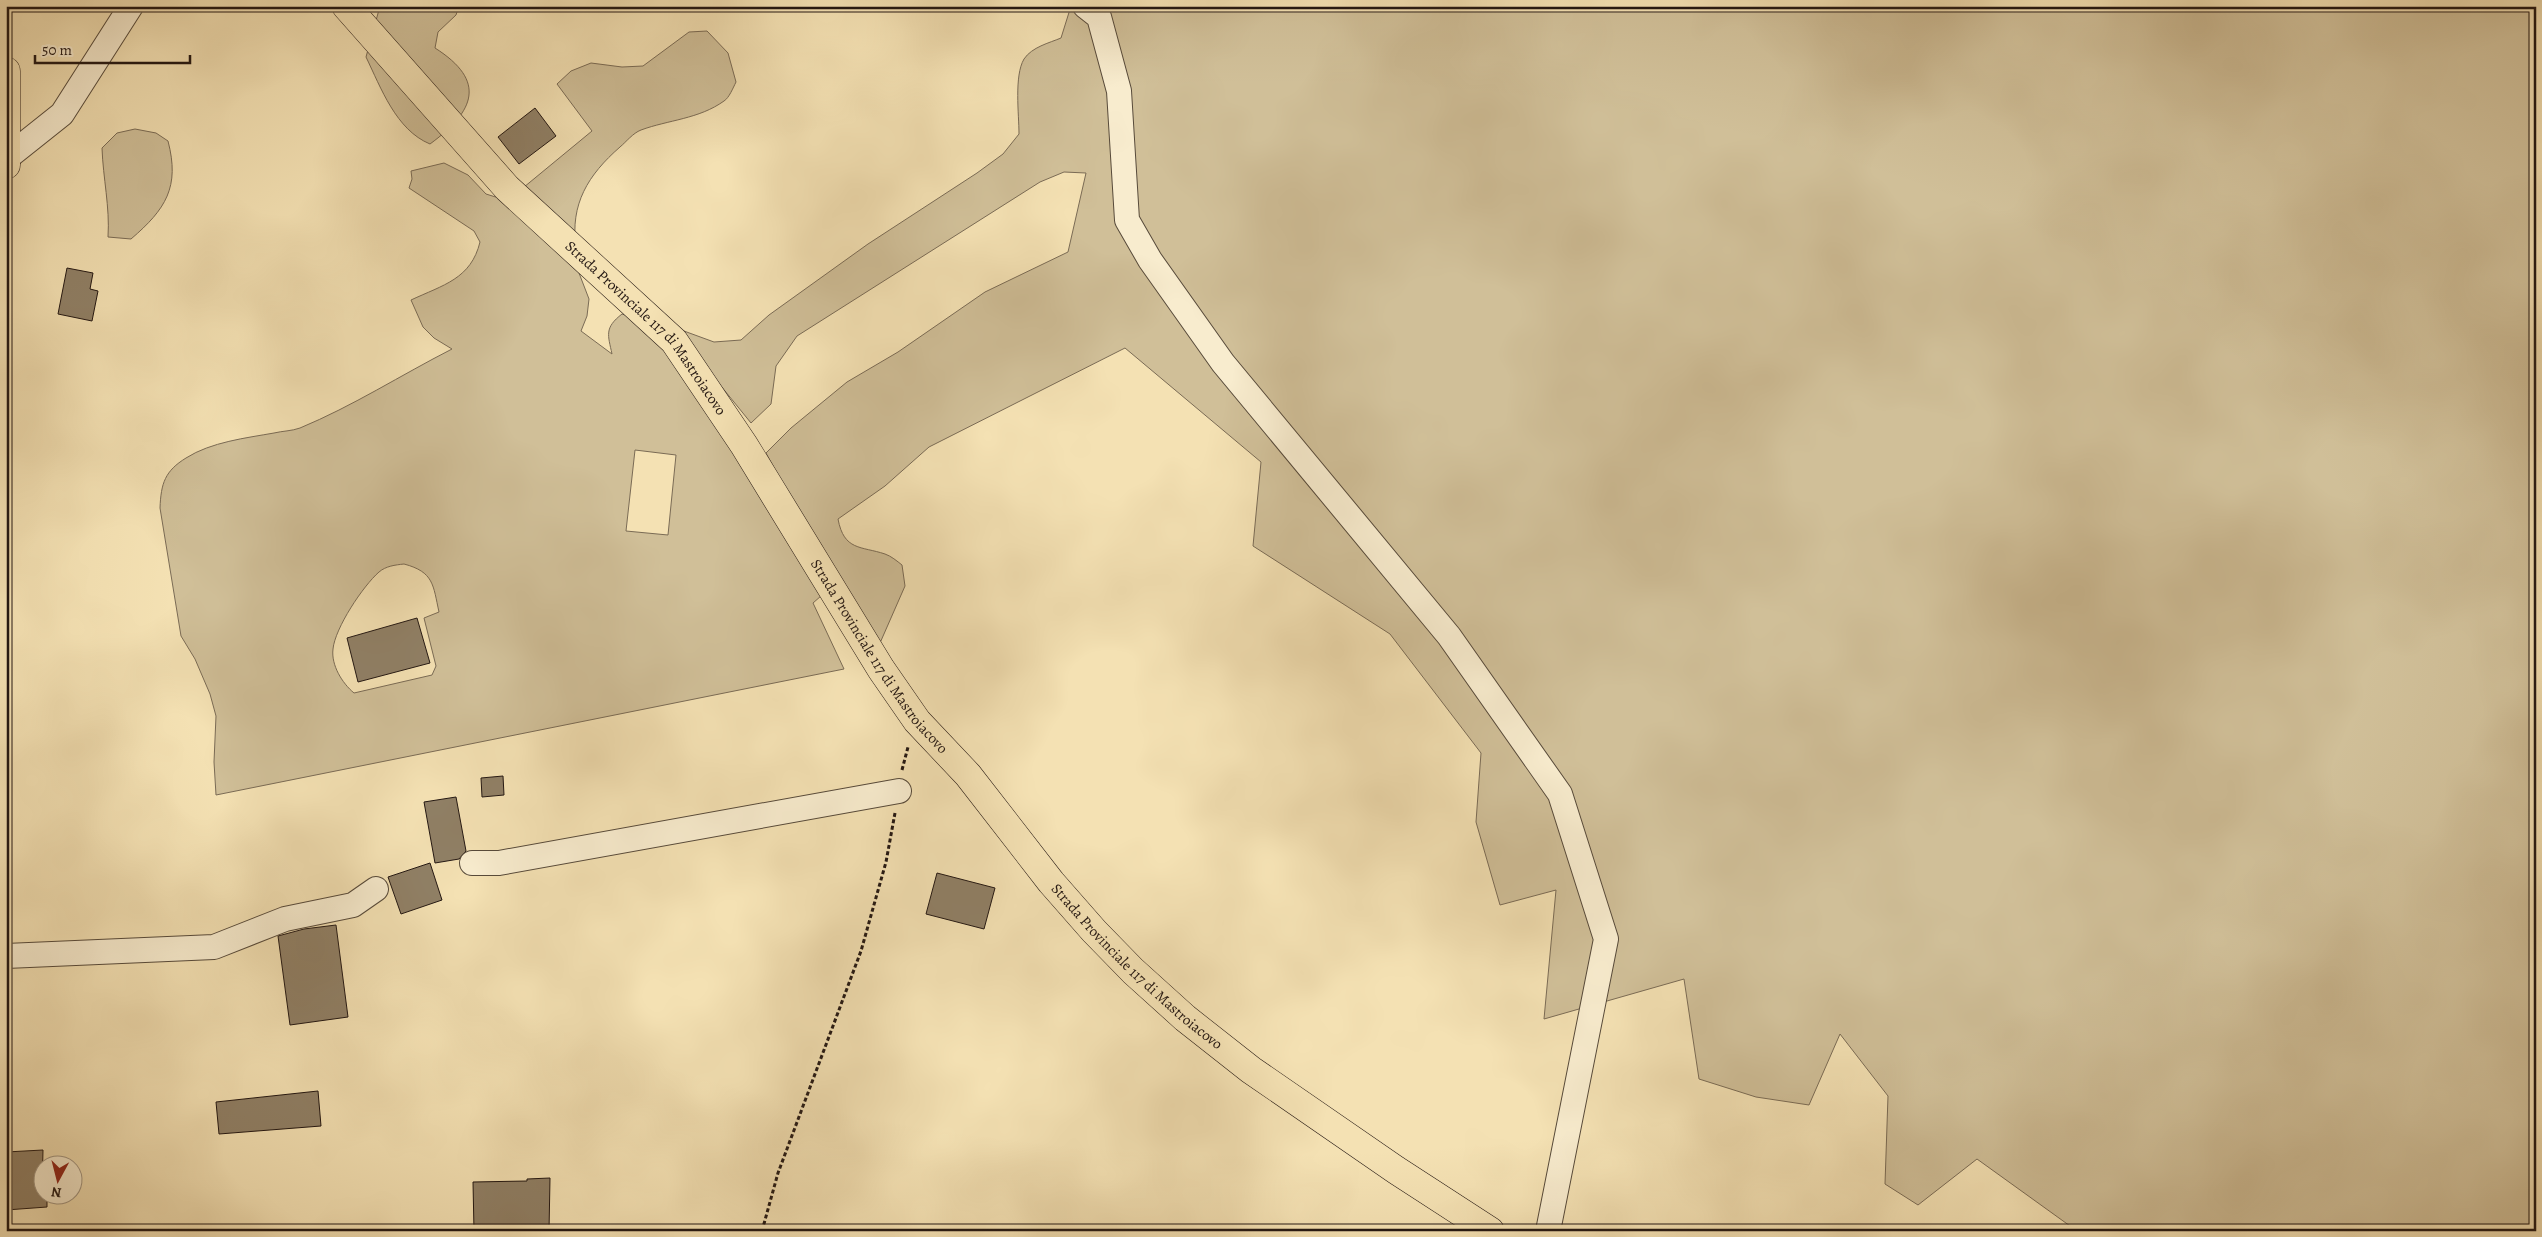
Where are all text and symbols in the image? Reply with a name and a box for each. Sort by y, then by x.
scale bar [35,32,190,64]
text: 50 m [42,40,72,60]
street label: Strada Provinciale 117 di Mastroiacovo [561,236,731,419]
street label: Strada Provinciale 117 di Mastroiacovo [806,555,953,758]
street label: Strada Provinciale 117 di Mastroiacovo [1047,879,1227,1054]
north arrow [32,1154,82,1204]
text: N [50,1182,63,1202]

